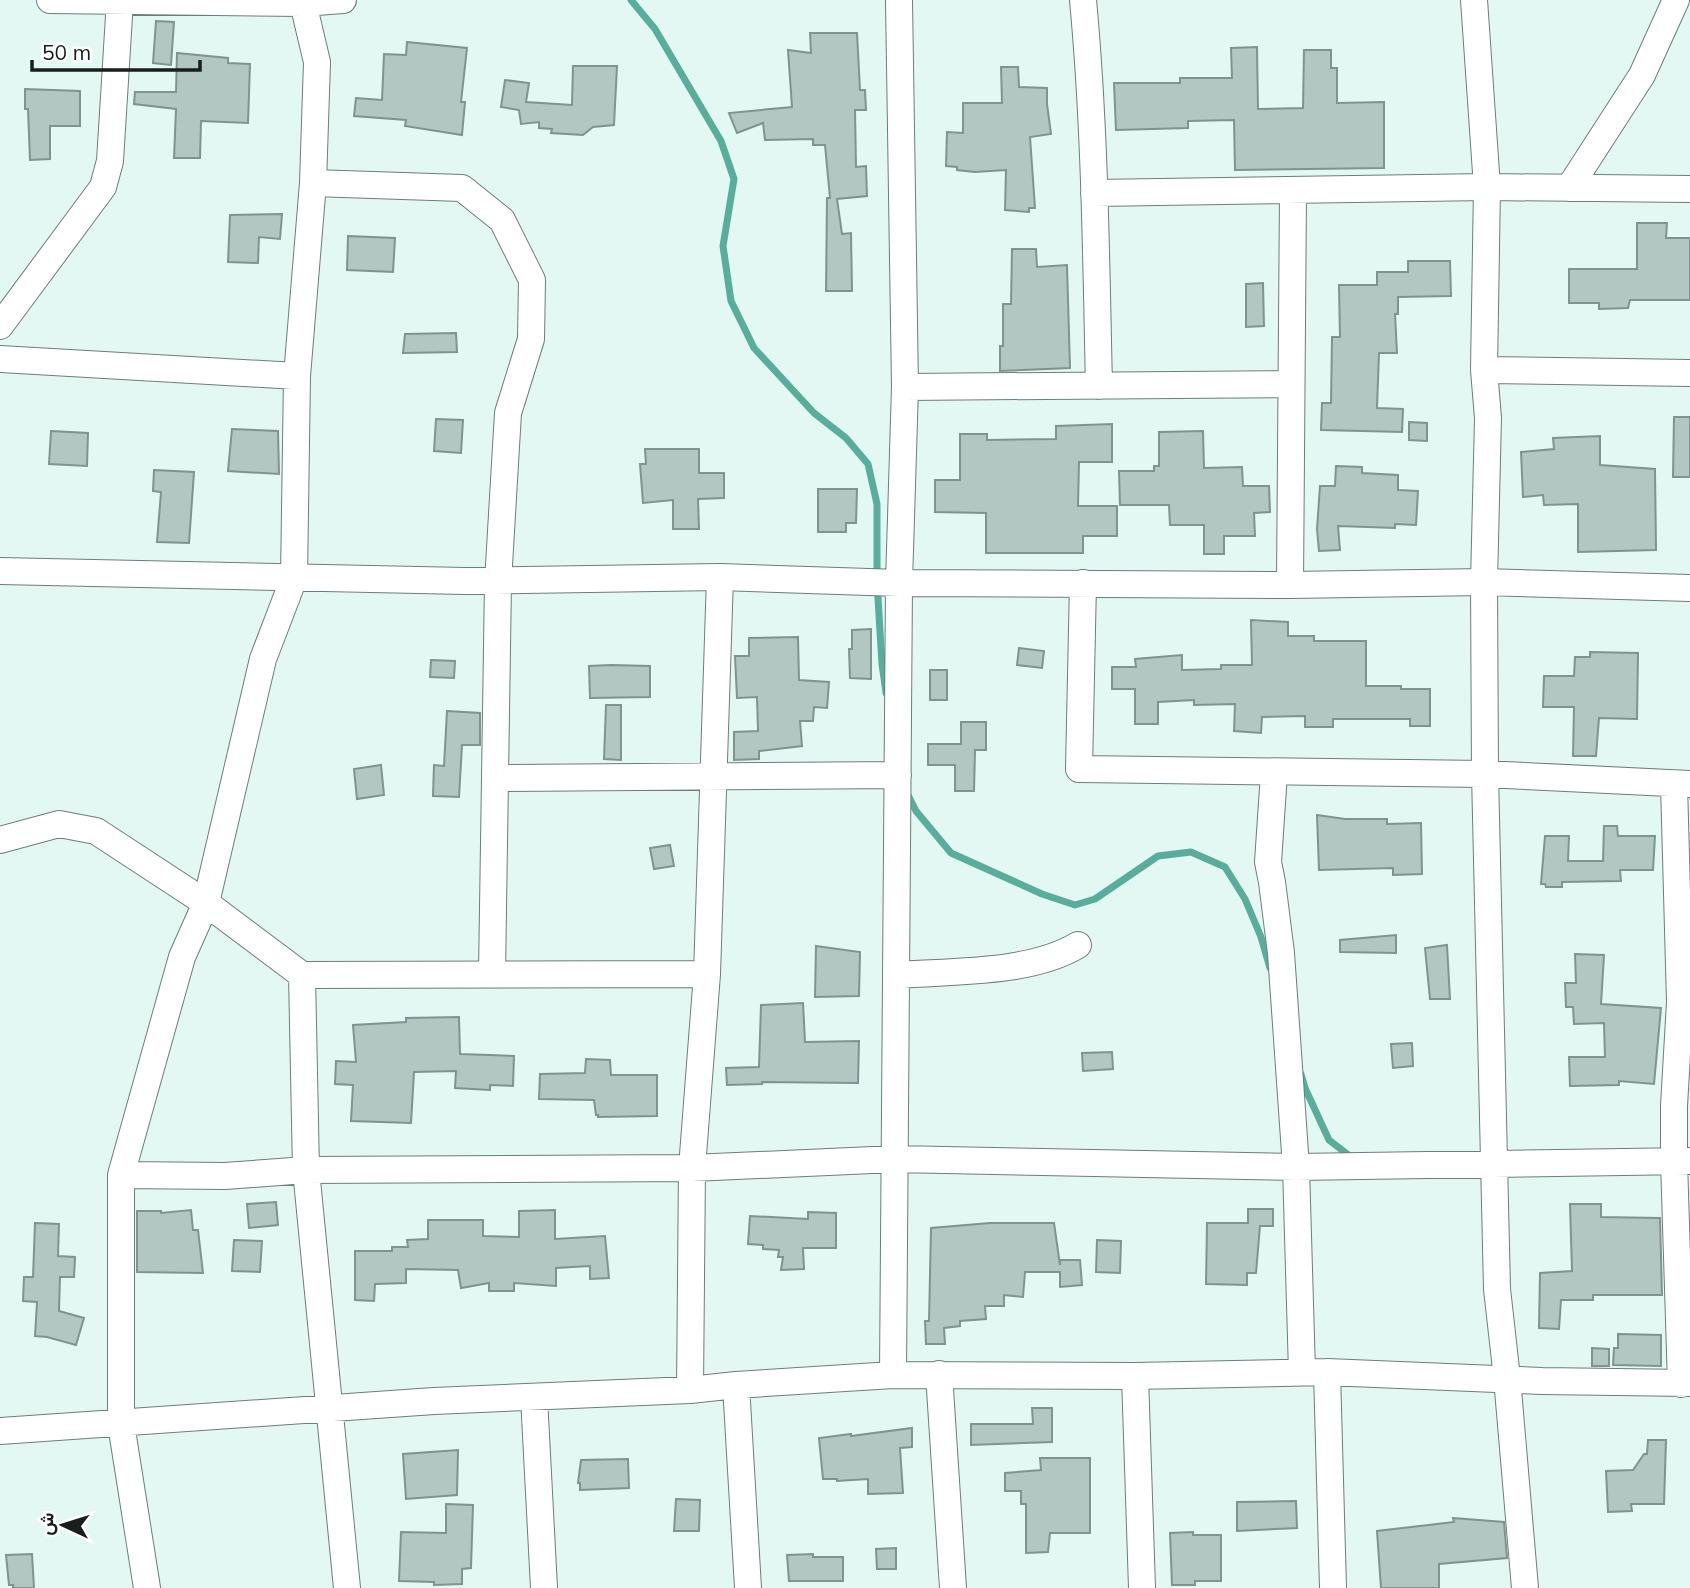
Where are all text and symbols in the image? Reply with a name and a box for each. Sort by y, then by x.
scale bar [32,28,200,72]
text: 50 m [42,39,91,65]
north arrow [28,1490,98,1560]
text: ش [33,1511,59,1536]

